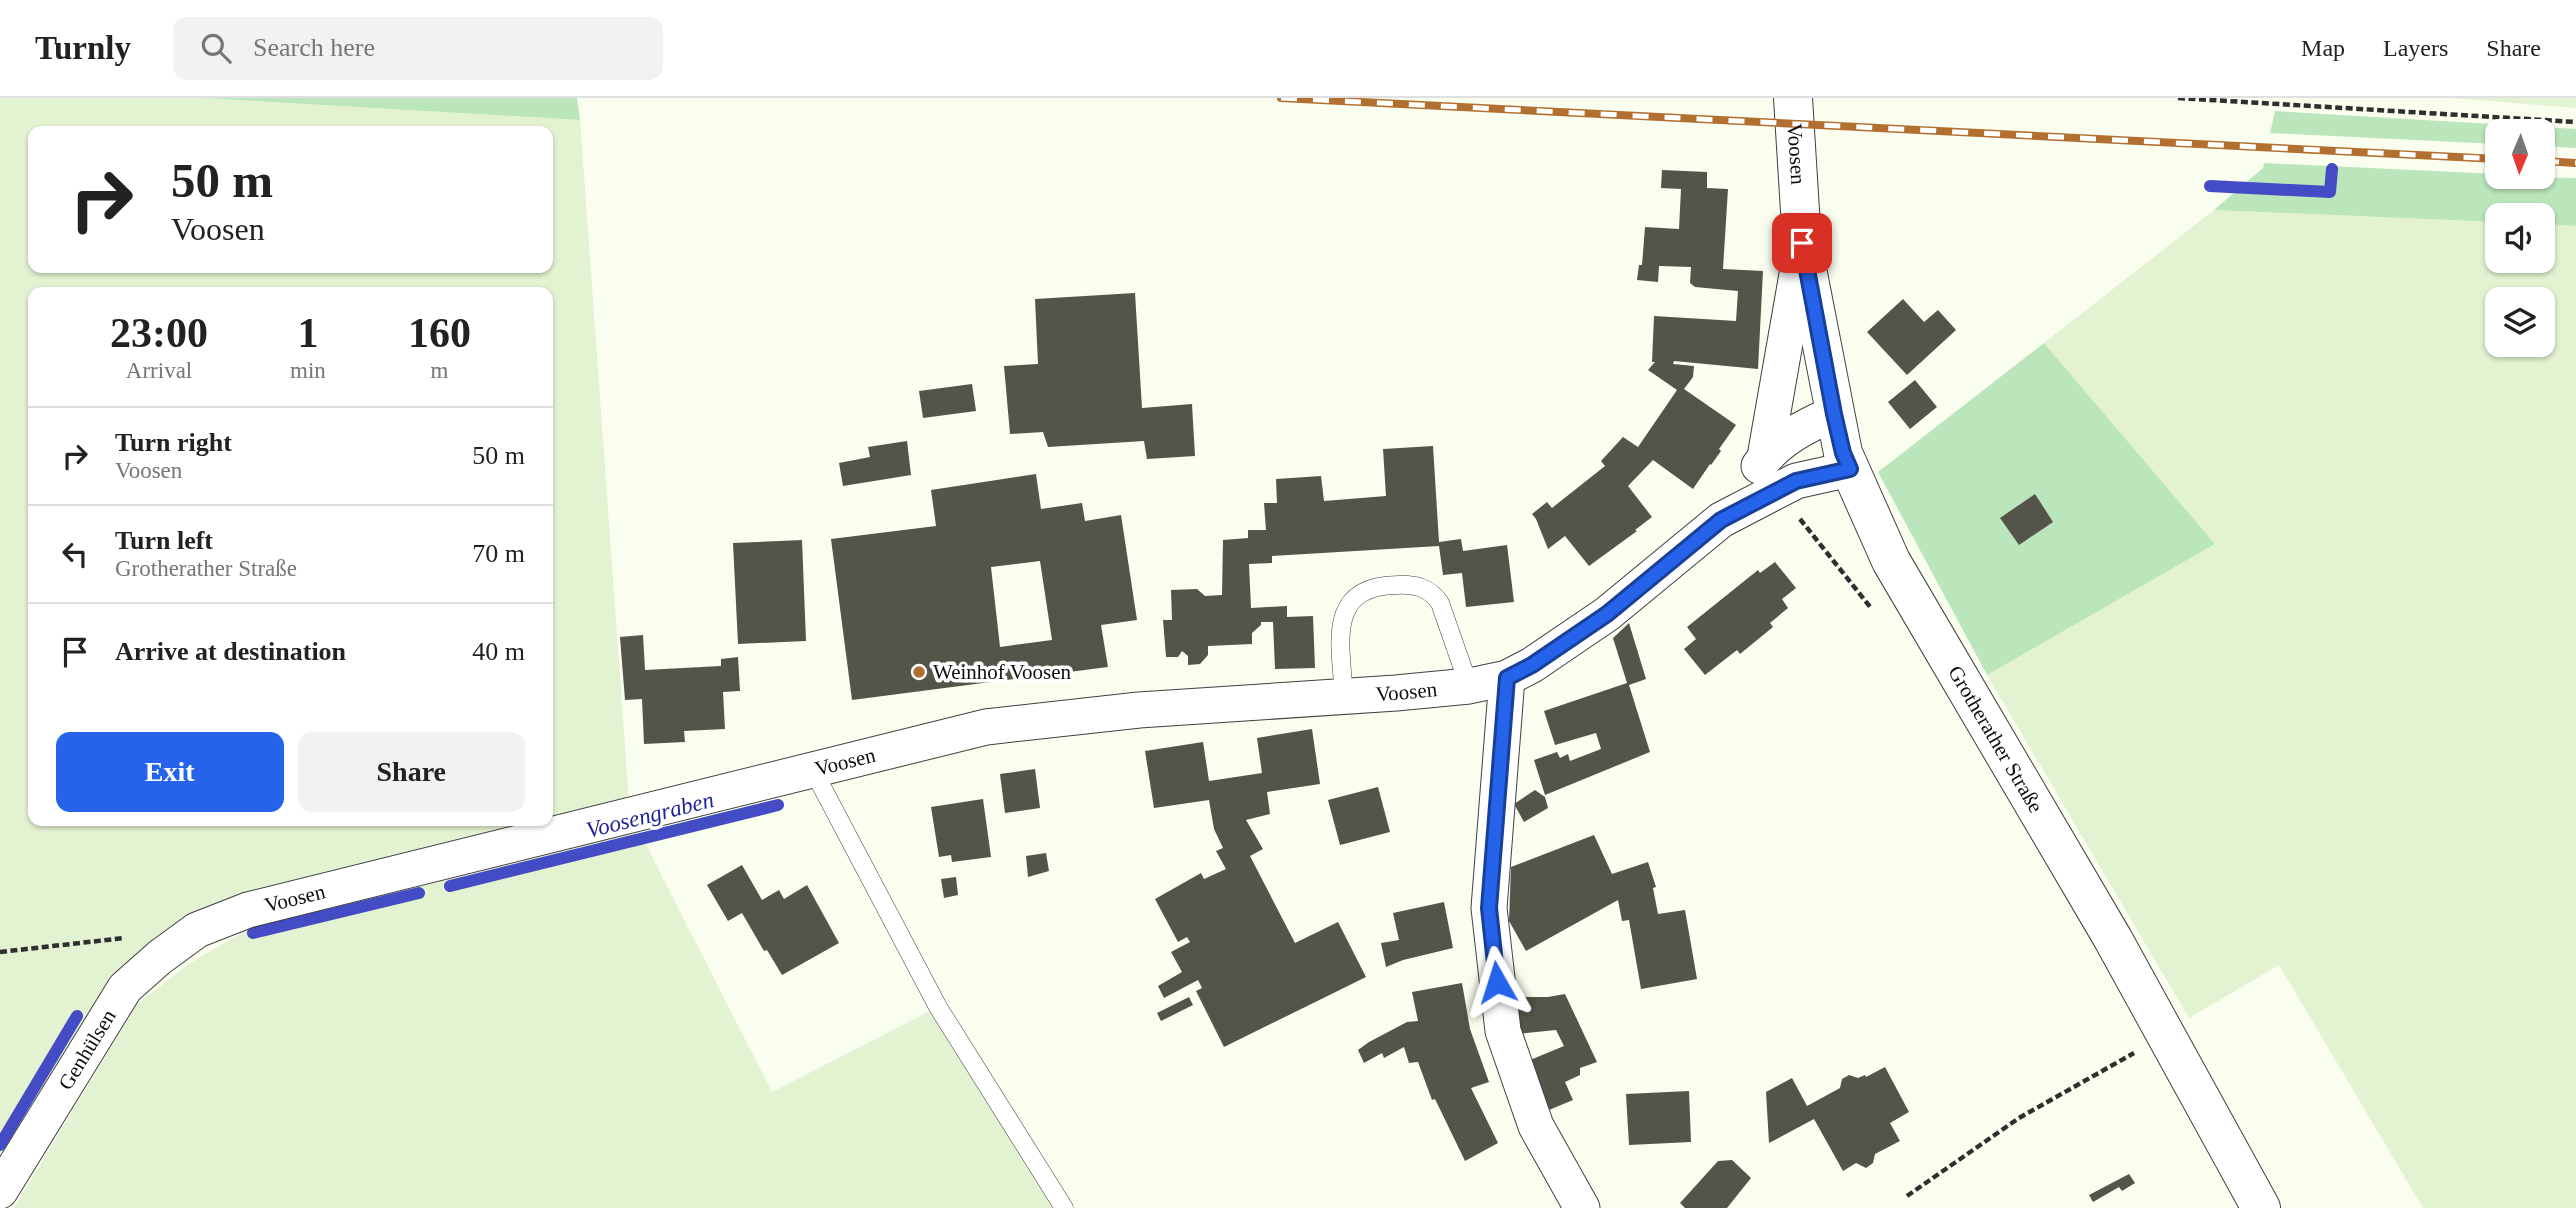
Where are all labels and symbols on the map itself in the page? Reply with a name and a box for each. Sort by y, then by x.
north arrow [2485,119,2555,189]
street label: Voosen [1783,122,1810,186]
pin [1772,213,1832,273]
place label: Weinhof Voosen [933,660,1072,684]
street label: Grotherather Straße [1943,661,2048,817]
marker: Weinhof Voosen [911,664,927,680]
street label: Voosen [1375,677,1439,706]
street label: Voosen [812,743,878,781]
water label: Voosengraben [584,787,716,843]
street label: Voosen [262,879,328,917]
position arrow [1460,945,1534,1019]
street label: Genhülsen [53,1005,121,1094]

